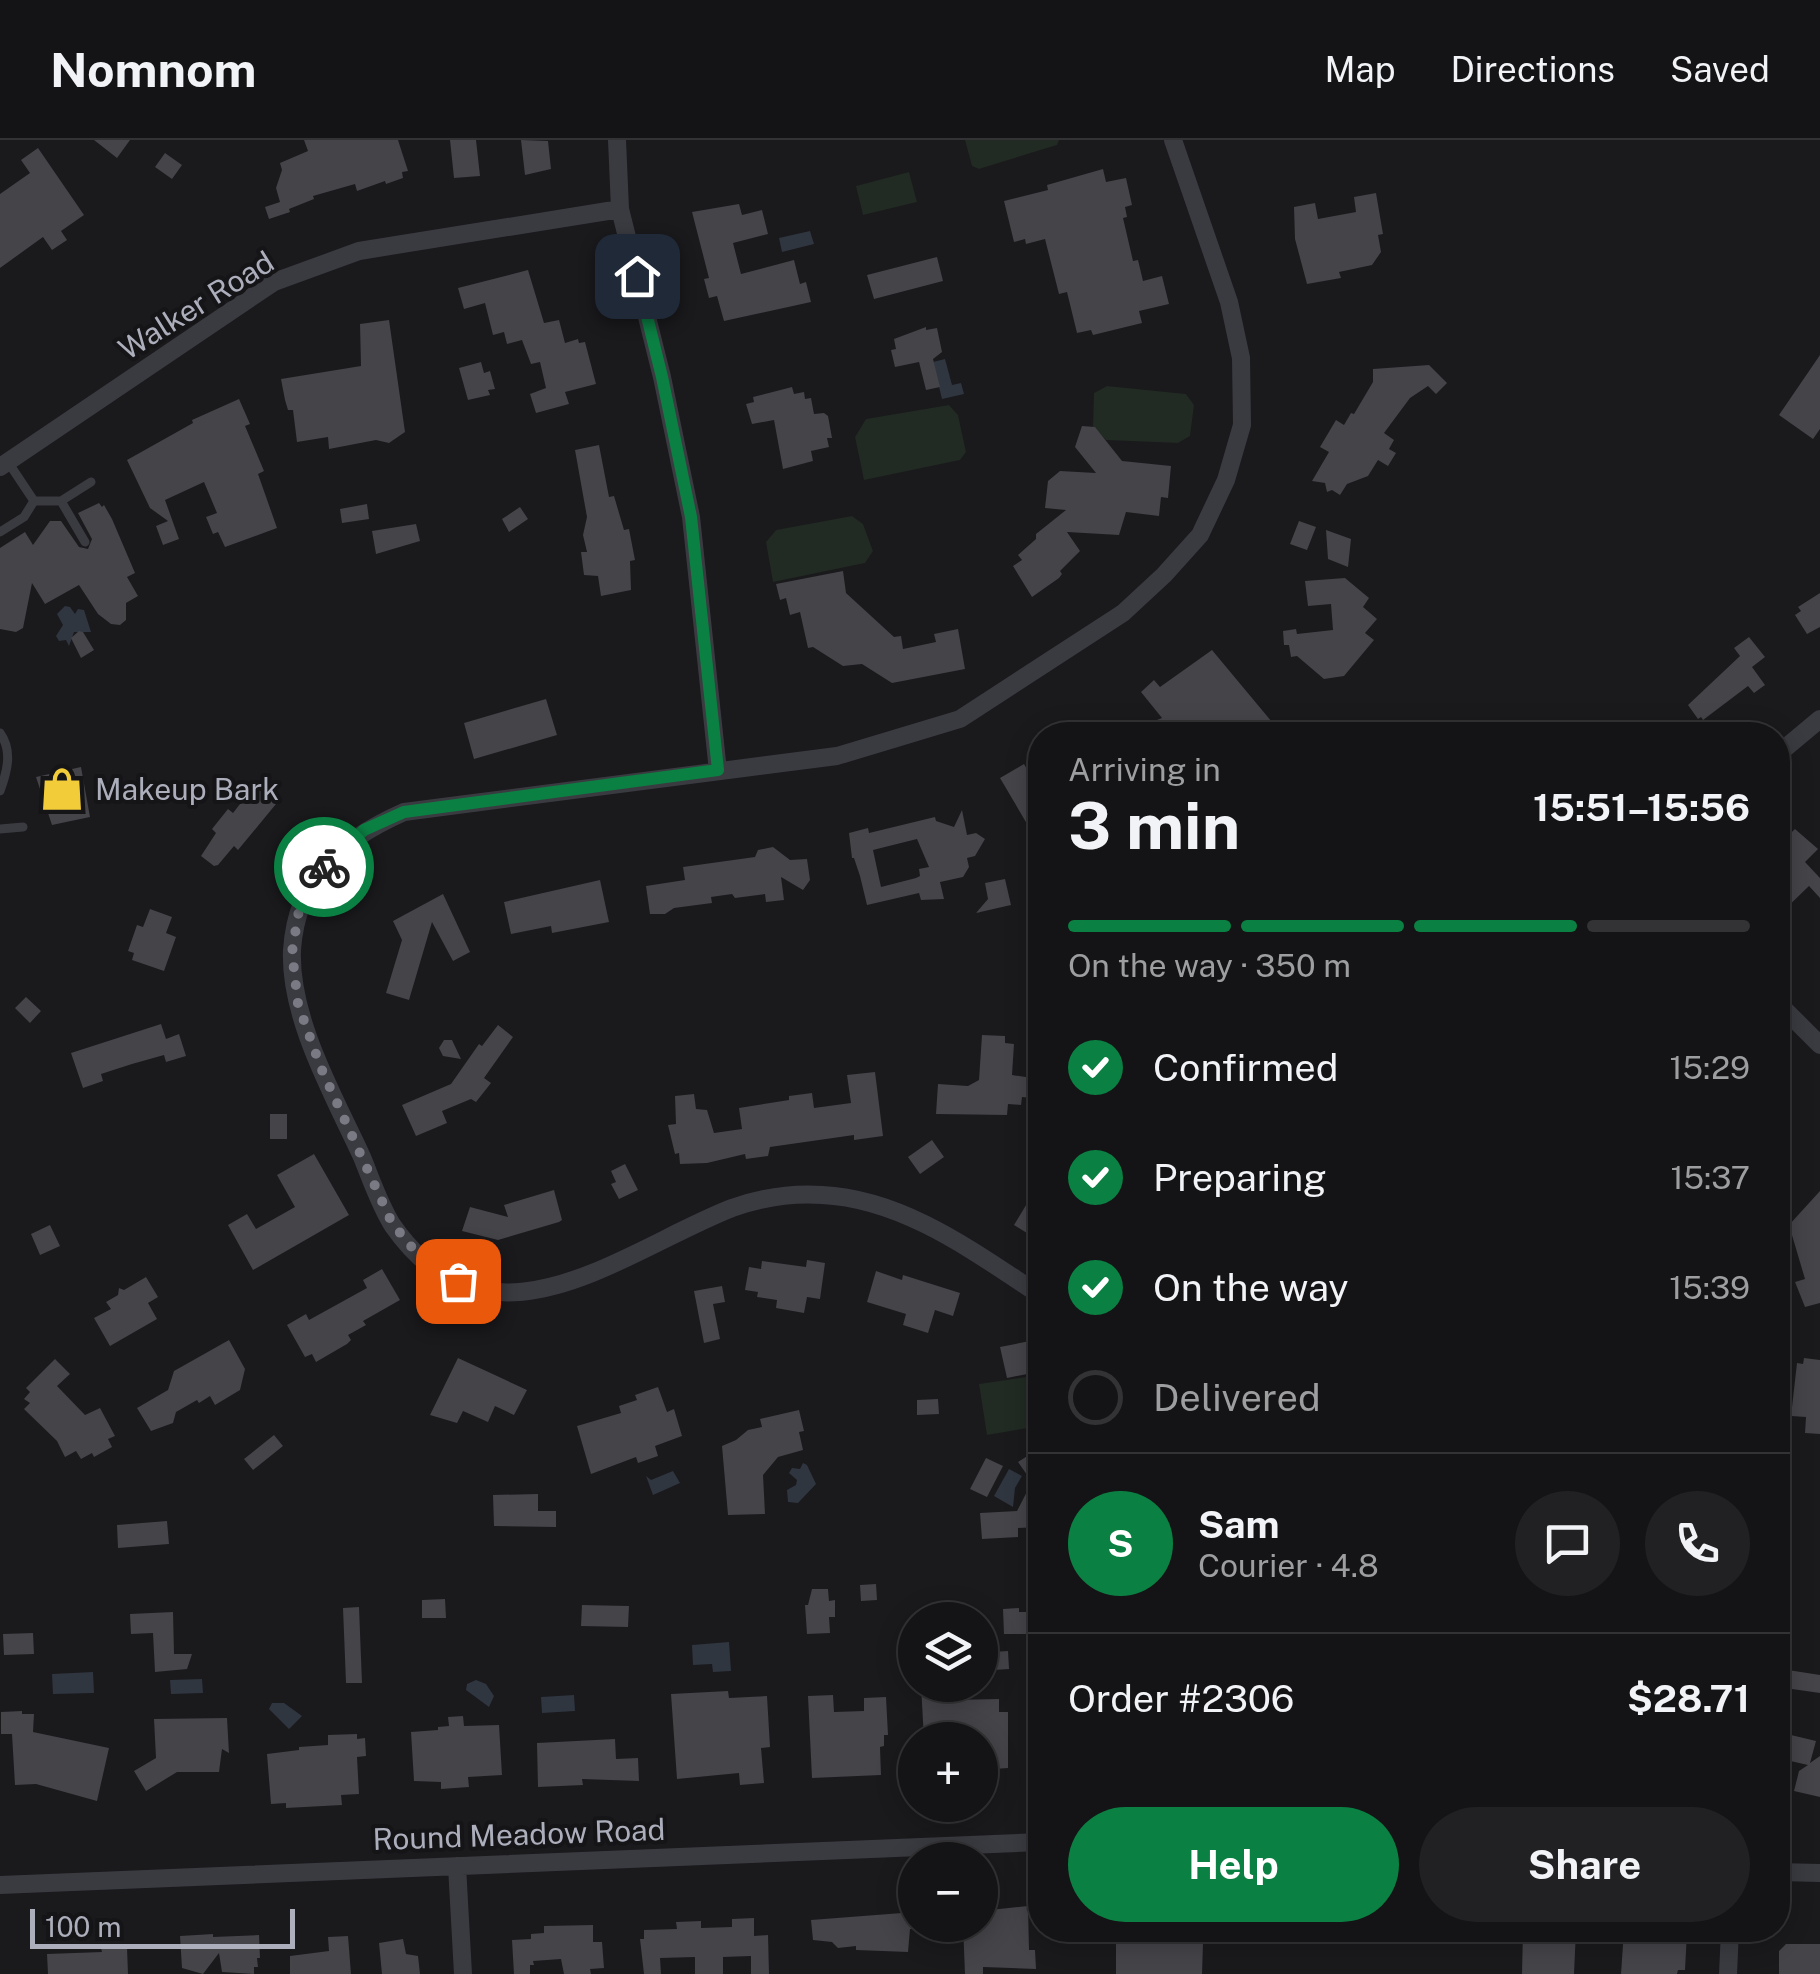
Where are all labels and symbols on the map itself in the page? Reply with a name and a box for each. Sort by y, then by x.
pin [595,234,680,319]
street label: Walker Road [112,243,280,367]
shop icon: Makeup Bark [38,765,86,813]
place label: Makeup Bark [95,771,279,807]
courier [274,817,374,917]
pin [416,1239,501,1324]
street label: Round Meadow Road [372,1811,666,1857]
scale bar [30,1904,295,1948]

